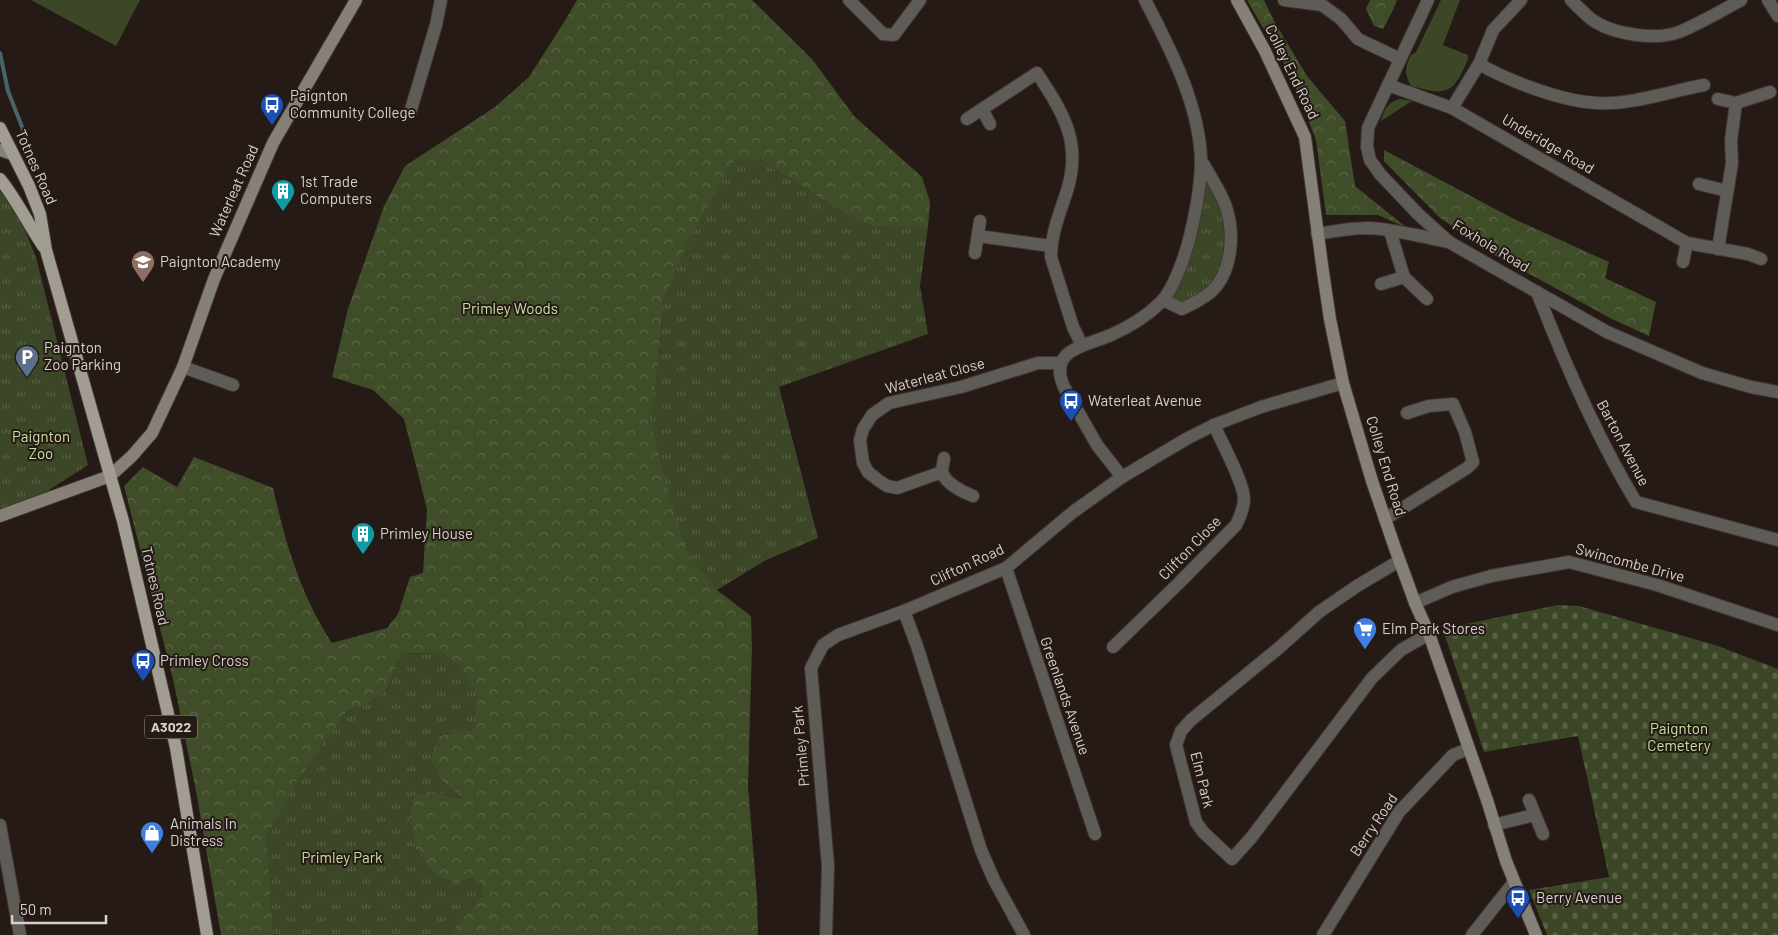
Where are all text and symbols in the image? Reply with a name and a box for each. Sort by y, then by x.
street label: Colley End Road [1262,21,1324,122]
place label: Paignton Community College [290,86,416,121]
bus stop icon: Paignton Community College [259,92,285,126]
street label: Underidge Road [1499,109,1598,177]
street label: Totnes Road [12,126,61,207]
street label: Waterleat Road [205,142,262,240]
place label: 1st Trade Computers [300,172,372,207]
building icon: 1st Trade Computers [270,178,296,212]
street label: Foxhole Road [1450,215,1533,275]
school or university icon: Paignton Academy [130,249,156,283]
place label: Paignton Academy [160,252,281,270]
park label: Primley Woods [462,299,558,317]
place label: Paignton Zoo Parking [44,338,121,373]
parking icon: Paignton Zoo Parking [14,344,40,378]
street label: Waterleat Close [883,353,986,397]
bus stop icon: Waterleat Avenue [1058,388,1084,422]
place label: Waterleat Avenue [1088,391,1202,409]
street label: Barton Avenue [1594,396,1654,489]
street label: Colley End Road [1363,414,1411,518]
park label: Paignton Zoo [12,427,70,462]
street label: Clifton Close [1154,512,1224,583]
building icon: Primley House [350,521,376,555]
place label: Primley House [380,524,473,542]
street label: Clifton Road [927,539,1006,589]
street label: Swincombe Drive [1574,539,1687,585]
street label: Totnes Road [138,545,174,627]
supermarket icon: Elm Park Stores [1352,616,1378,650]
place label: Elm Park Stores [1382,619,1485,637]
street label: Greenlands Avenue [1037,634,1095,757]
bus stop icon: Primley Cross [130,648,156,682]
place label: Primley Cross [160,651,249,669]
street label: Primley Park [787,704,813,787]
road number: A3022 [145,716,197,739]
park label: Paignton Cemetery [1647,719,1711,754]
street label: Elm Park [1187,750,1219,810]
street label: Berry Road [1346,790,1401,859]
place label: Animals In Distress [170,814,237,849]
shop icon: Animals In Distress [139,820,165,854]
park label: Primley Park [301,848,383,866]
bus stop icon: Berry Avenue [1505,885,1531,919]
place label: Berry Avenue [1536,888,1622,906]
scale bar [12,892,106,924]
text: 50 m [20,900,52,918]

